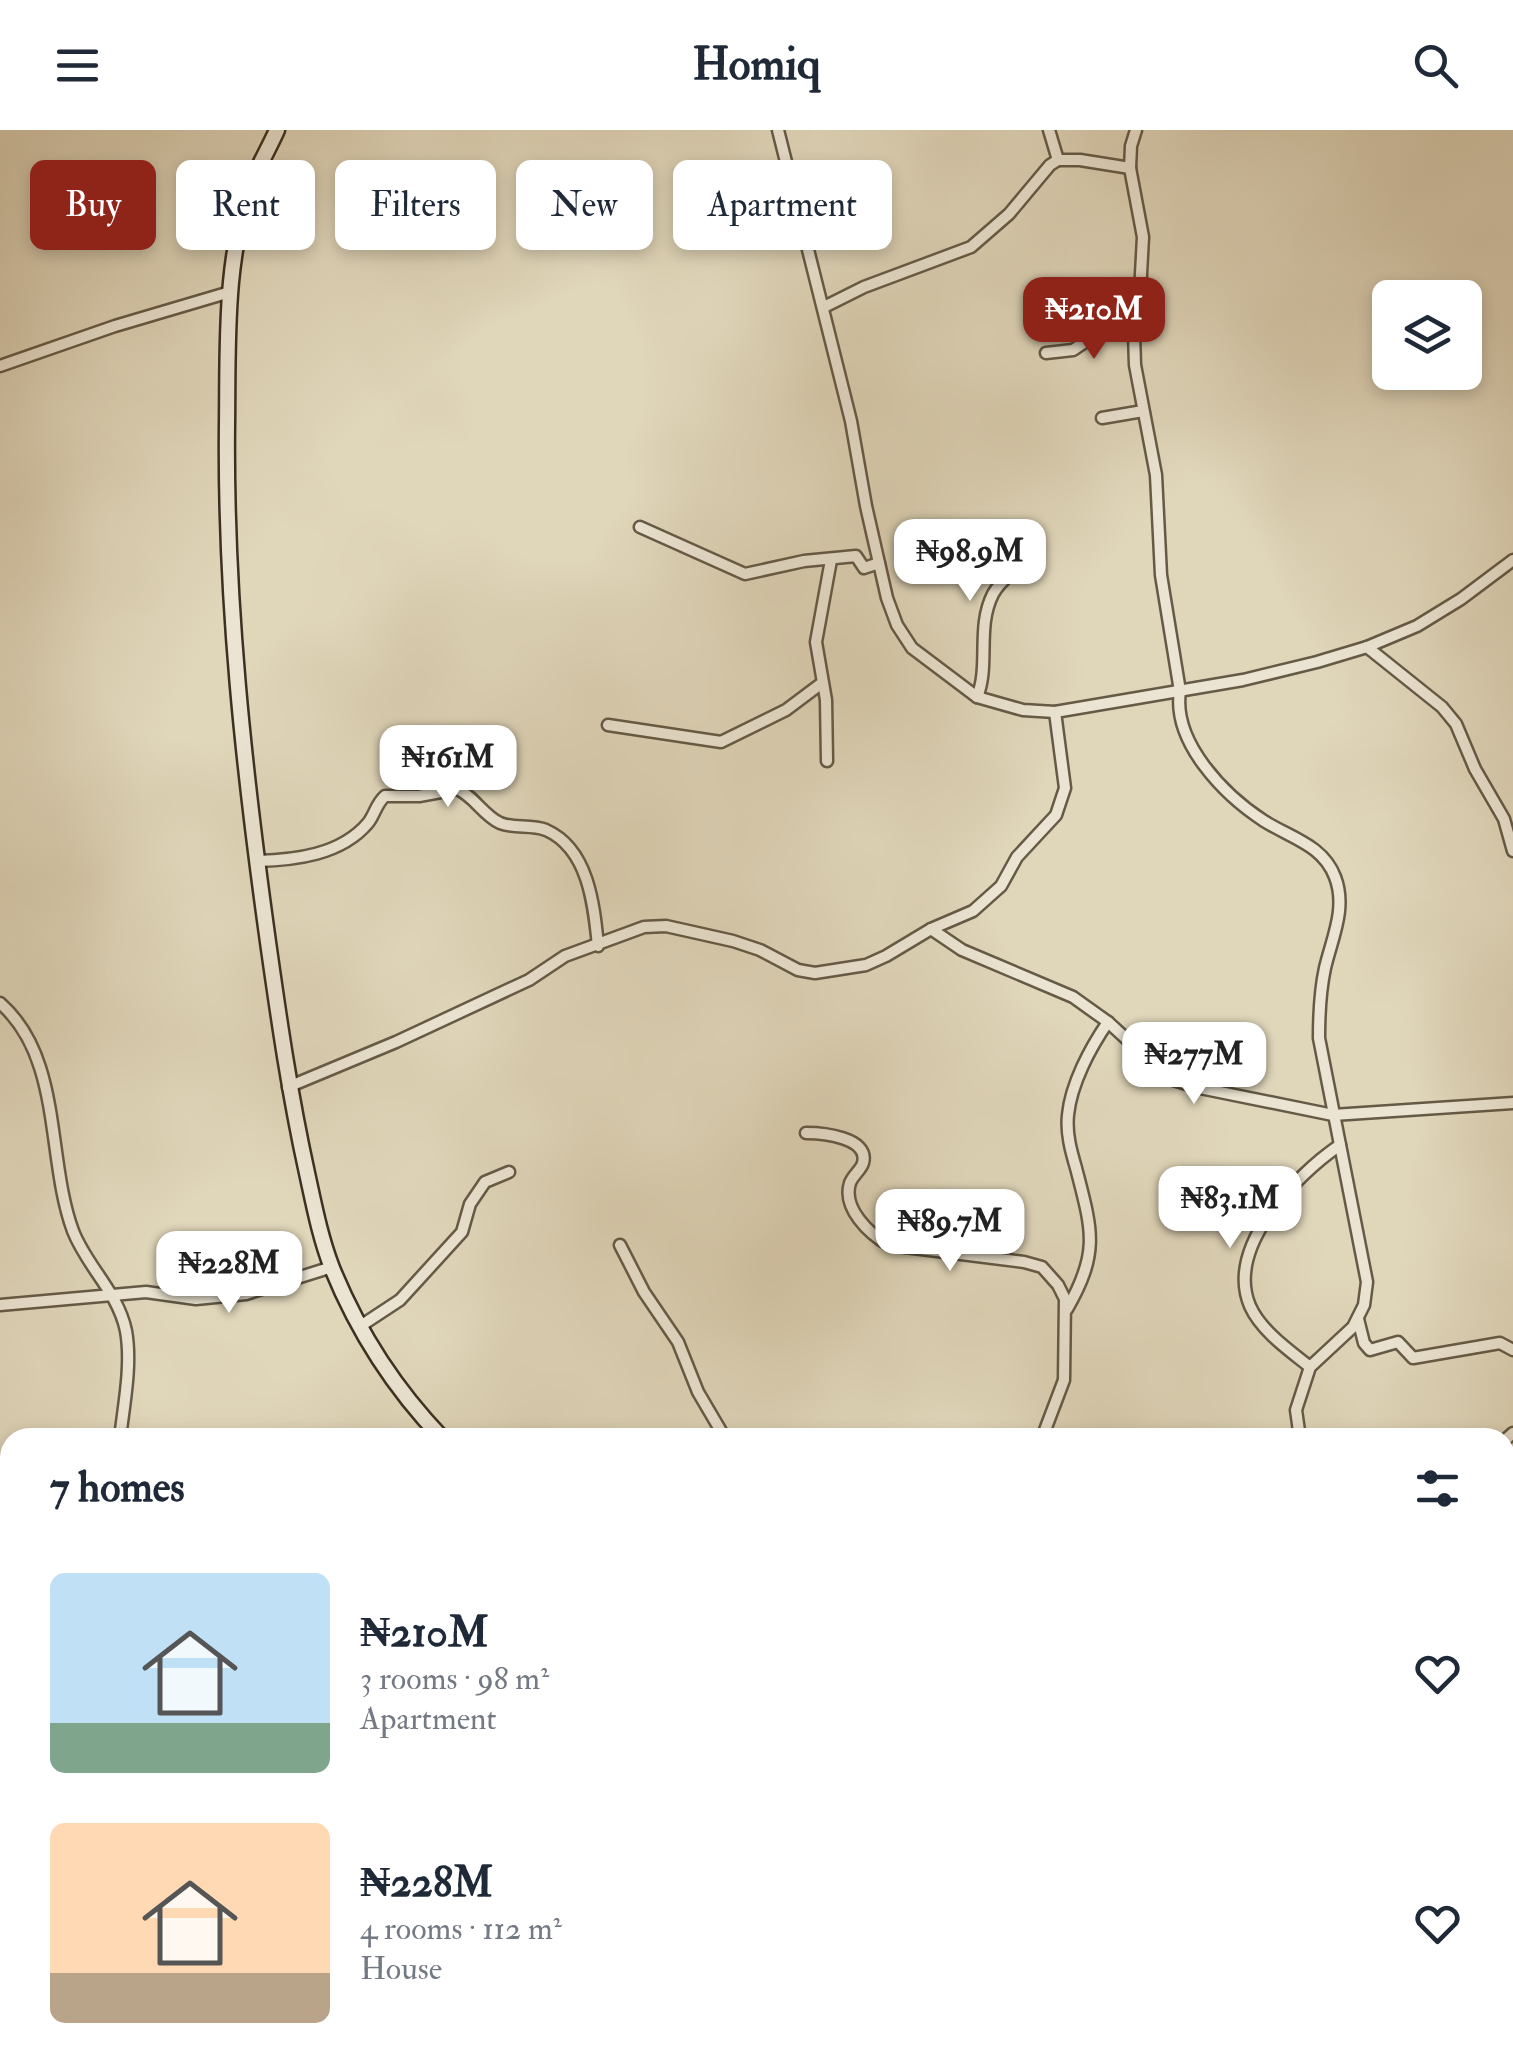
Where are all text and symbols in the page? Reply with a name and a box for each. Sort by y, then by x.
text: Homiq [692,37,821,93]
icon: menu [50,38,105,93]
icon: search [1408,38,1463,93]
chip: Buy [30,160,156,250]
chip: Rent [176,160,315,250]
chip: Filters [335,160,496,250]
chip: New [516,160,653,250]
chip: Apartment [673,160,892,250]
pin: ₦210M [1024,277,1164,362]
map controls [1372,280,1482,390]
button: layers [1372,280,1482,390]
text: ₦210M [1045,289,1143,329]
pin: ₦98.9M [889,519,1051,604]
text: ₦98.9M [916,531,1024,571]
pin: ₦161M [378,725,518,810]
text: ₦161M [402,737,494,777]
pin: ₦277M [1124,1022,1264,1107]
text: ₦277M [1144,1034,1244,1074]
pin: ₦83.1M [1149,1166,1311,1251]
text: ₦83.1M [1181,1178,1280,1218]
pin: ₦89.7M [869,1189,1031,1274]
text: ₦89.7M [897,1201,1003,1241]
pin: ₦228M [159,1231,299,1316]
text: ₦228M [178,1243,280,1283]
icon: filters [1410,1461,1465,1516]
text: 7 homes [50,1462,185,1514]
text: ₦210M [360,1607,489,1659]
icon: home [130,1613,250,1733]
icon: heart [1410,1646,1465,1701]
text: 3 rooms · 98 m² [360,1659,549,1699]
text: Apartment [360,1699,497,1739]
text: ₦228M [360,1857,493,1909]
icon: home [130,1863,250,1983]
icon: heart [1410,1896,1465,1951]
text: 4 rooms · 112 m² [360,1909,562,1949]
text: House [360,1949,442,1989]

